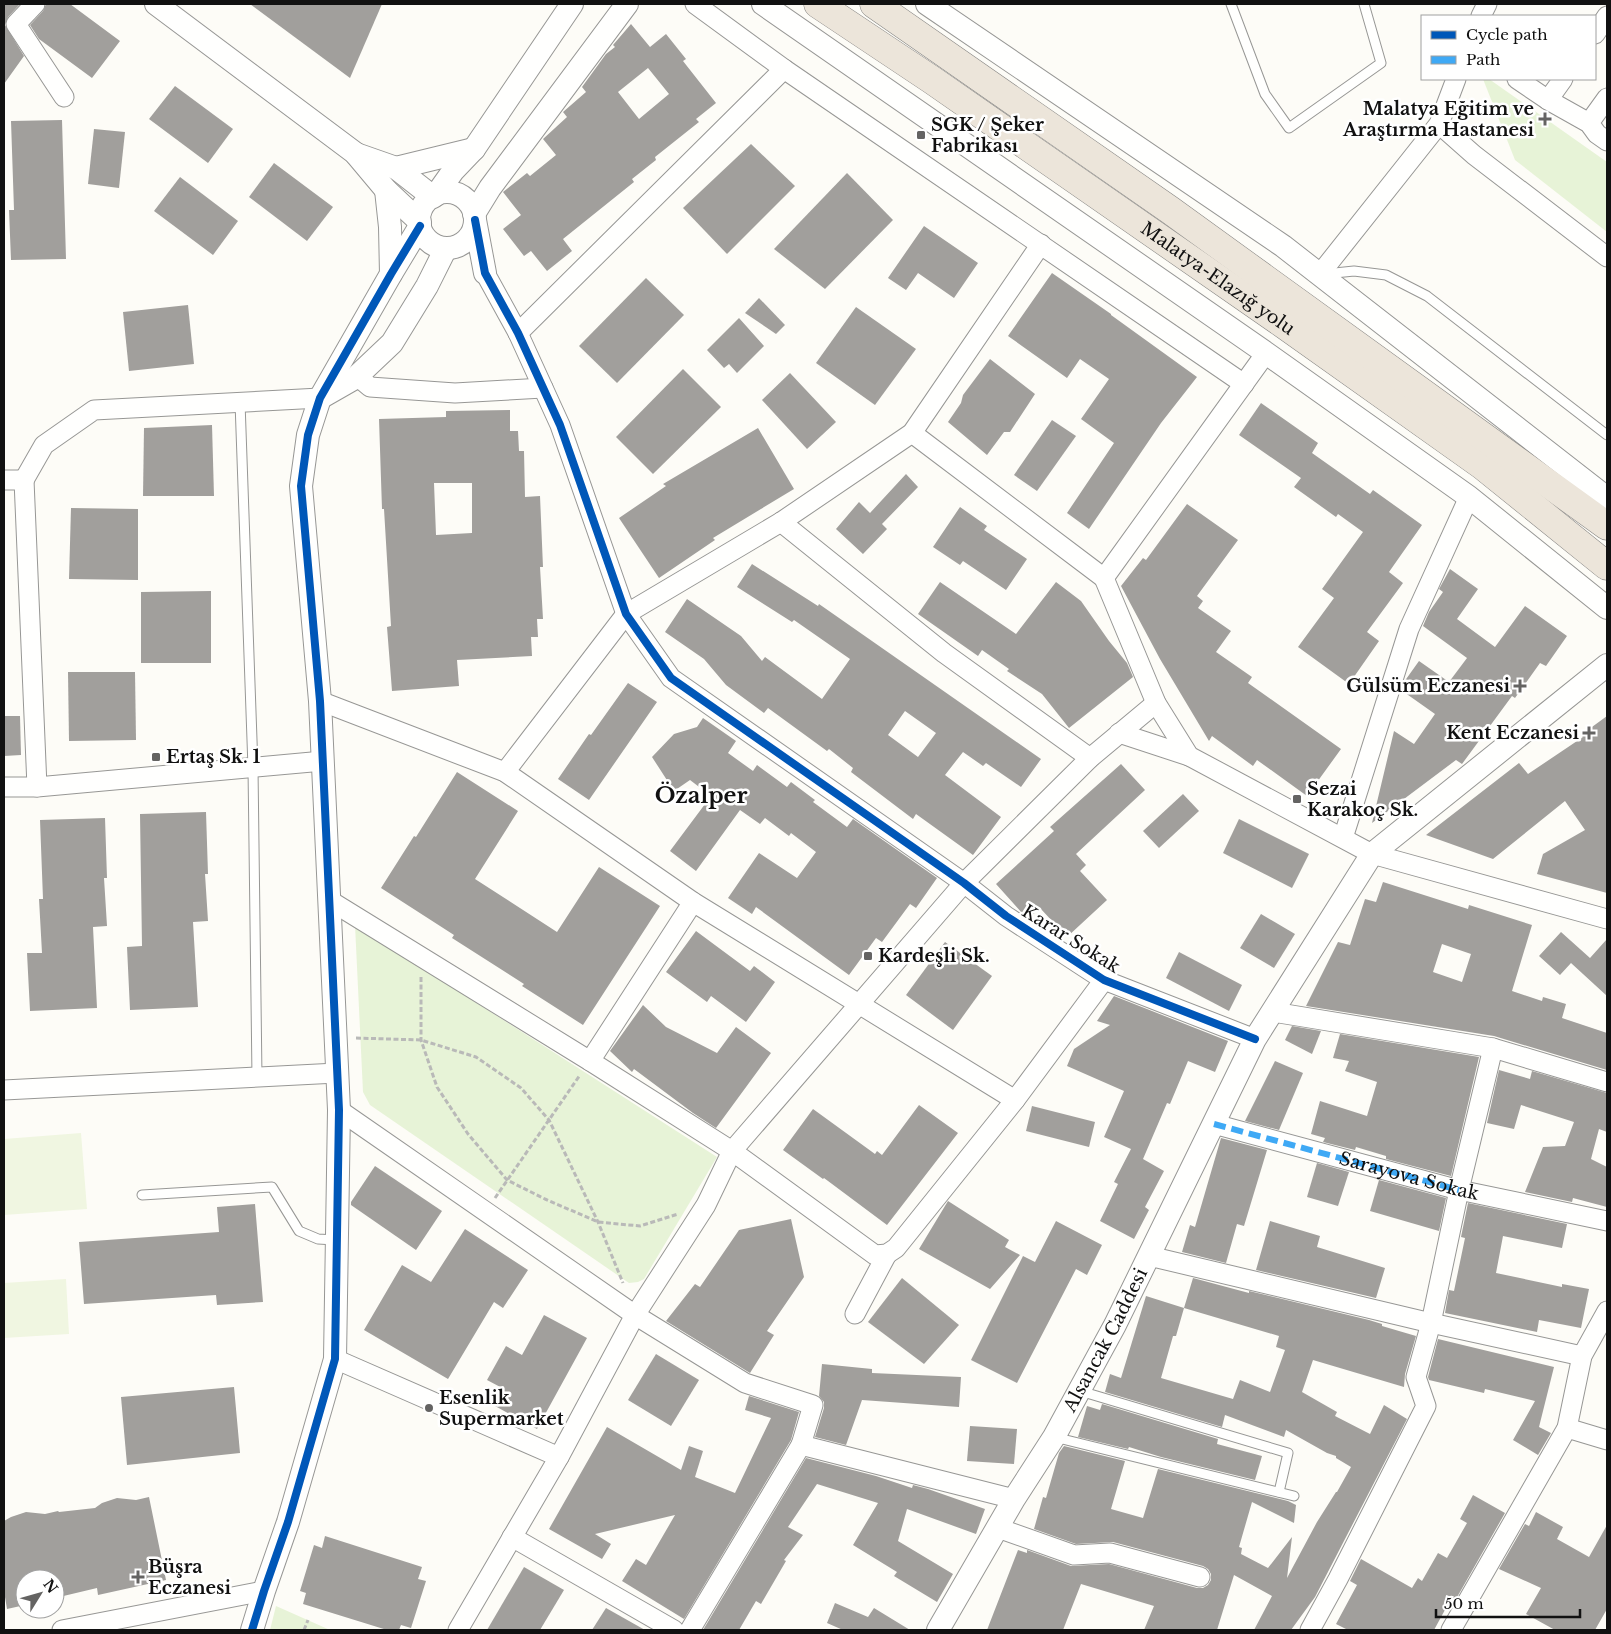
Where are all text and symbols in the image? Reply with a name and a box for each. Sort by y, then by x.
legend [1421,15,1596,80]
text: Cycle path [1466,25,1548,44]
text: Path [1466,50,1500,69]
place label: Malatya Eğitim ve Araştırma Hastanesi [1342,98,1534,141]
marker: Malatya Eğitim ve Araştırma Hastanesi [1538,112,1552,126]
place label: SGK / Şeker Fabrikası [931,114,1044,157]
marker: SGK / Şeker Fabrikası [915,129,927,141]
street label: Malatya-Elazığ yolu [1136,217,1299,340]
place label: Gülsüm Eczanesi [1346,675,1510,697]
marker: Gülsüm Eczanesi [1514,680,1526,692]
place label: Kent Eczanesi [1446,722,1579,744]
marker: Kent Eczanesi [1583,727,1595,739]
place label: Ertaş Sk. 1 [166,746,260,768]
marker: Ertaş Sk. 1 [150,751,162,763]
place label: Sezai Karakoç Sk. [1307,778,1418,821]
district label: Özalper [655,781,747,809]
marker: Sezai Karakoç Sk. [1291,793,1303,805]
street label: Karar Sokak [1018,900,1124,978]
place label: Kardeşli Sk. [878,945,990,967]
marker: Kardeşli Sk. [862,950,874,962]
street label: Sarayova Sokak [1337,1147,1481,1205]
street label: Alsancak Caddesi [1058,1265,1152,1417]
place label: Esenlik Supermarket [439,1387,564,1430]
marker: Esenlik Supermarket [423,1402,435,1414]
place label: Büşra Eczanesi [148,1556,231,1599]
north arrow [15,1569,65,1619]
marker: Büşra Eczanesi [132,1571,144,1583]
text: N [39,1576,62,1597]
scale bar [1436,1586,1580,1618]
text: 50 m [1444,1594,1484,1613]

